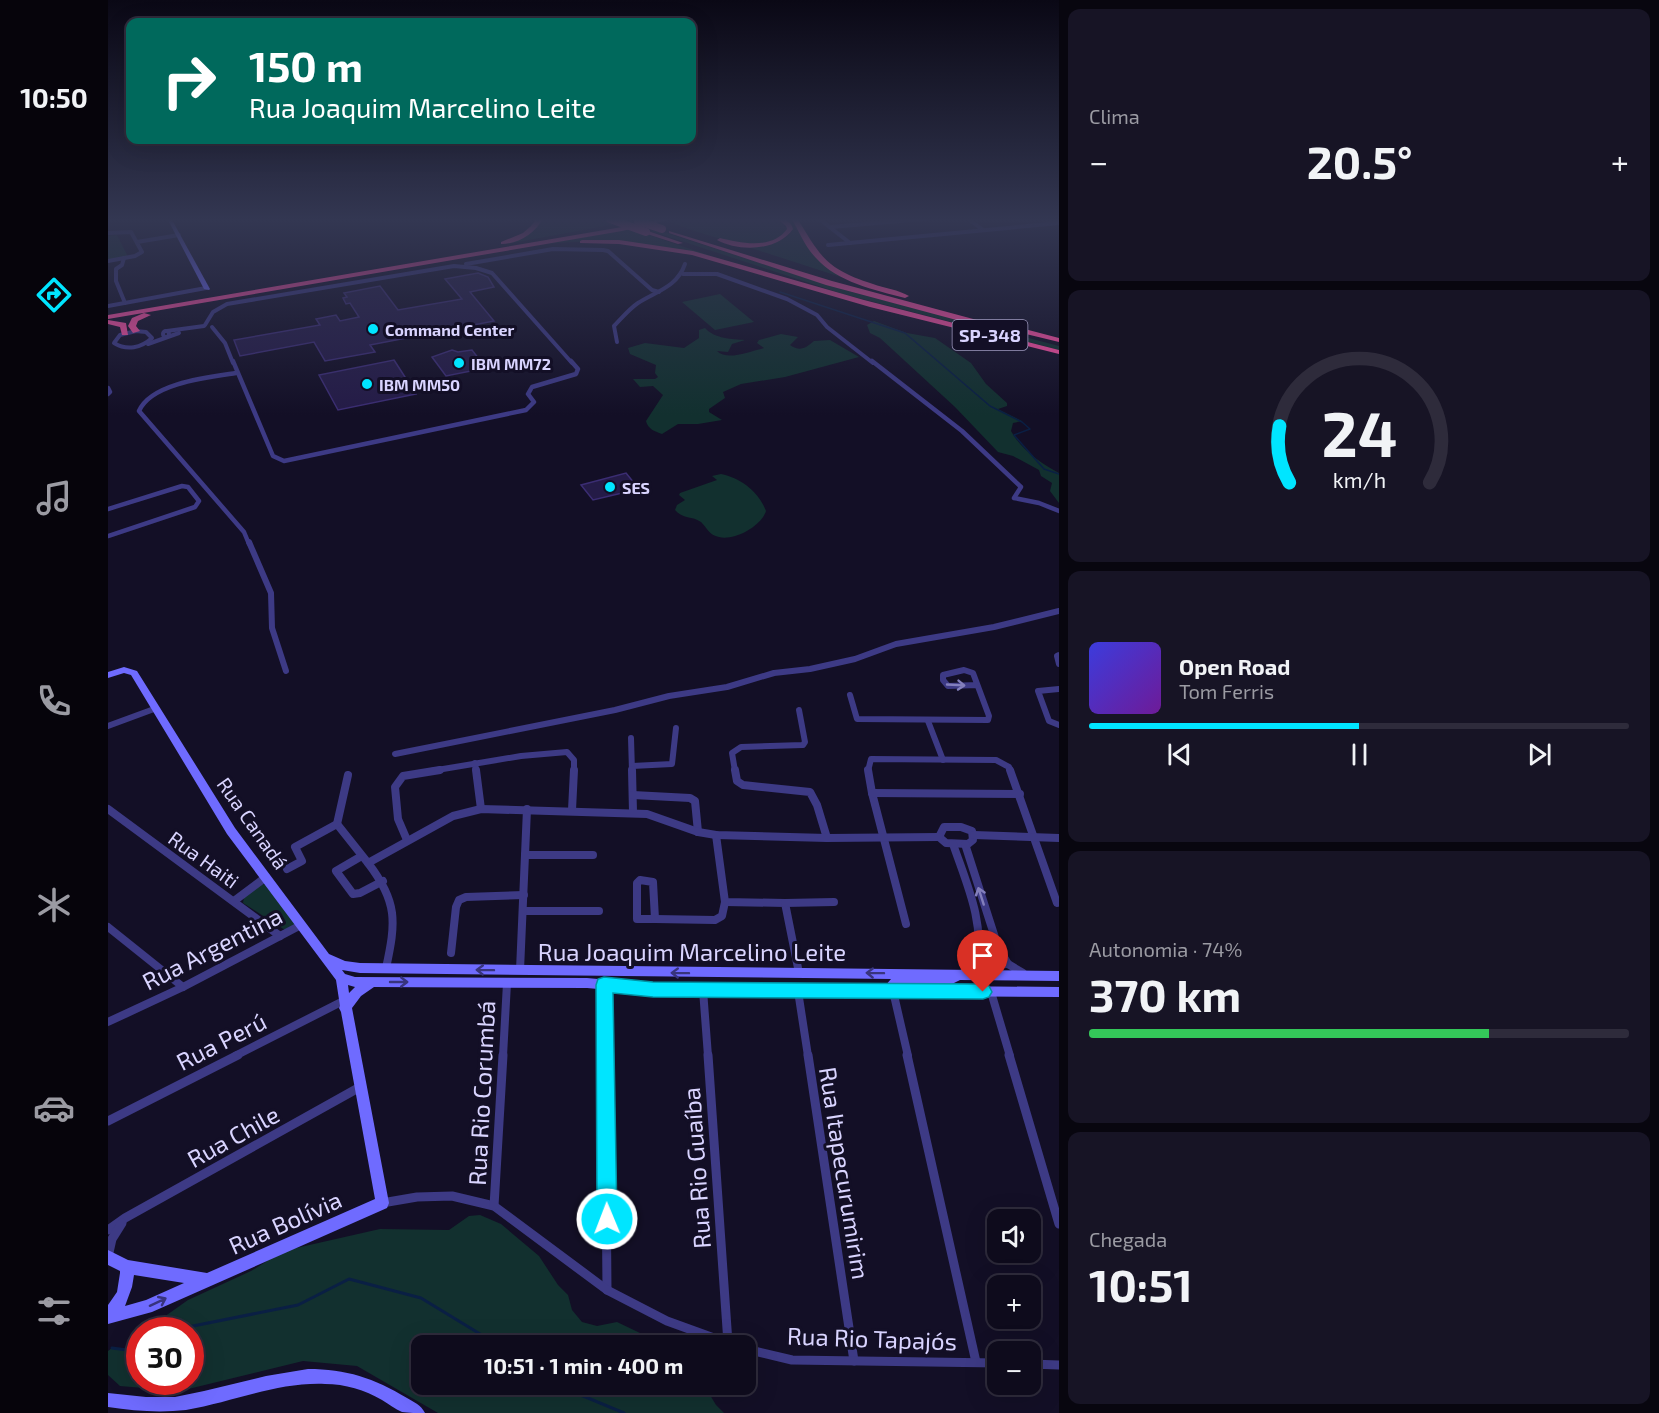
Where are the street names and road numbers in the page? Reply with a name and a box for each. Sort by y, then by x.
road number: SP-348 [952,320,1028,350]
street label: Rua Canadá [213,772,293,874]
street label: Rua Haiti [164,825,244,893]
street label: Rua Argentina [137,900,287,996]
street label: Rua Joaquim Marcelino Leite [538,937,846,966]
street label: Rua Rio Corumbá [462,1000,500,1186]
street label: Rua Perú [171,1006,271,1076]
street label: Rua Itapecurumirim [814,1065,876,1281]
street label: Rua Rio Guaíba [676,1086,716,1250]
street label: Rua Chile [182,1099,284,1173]
street label: Rua Bolívia [224,1184,346,1260]
street label: Rua Rio Tapajós [787,1321,957,1355]

